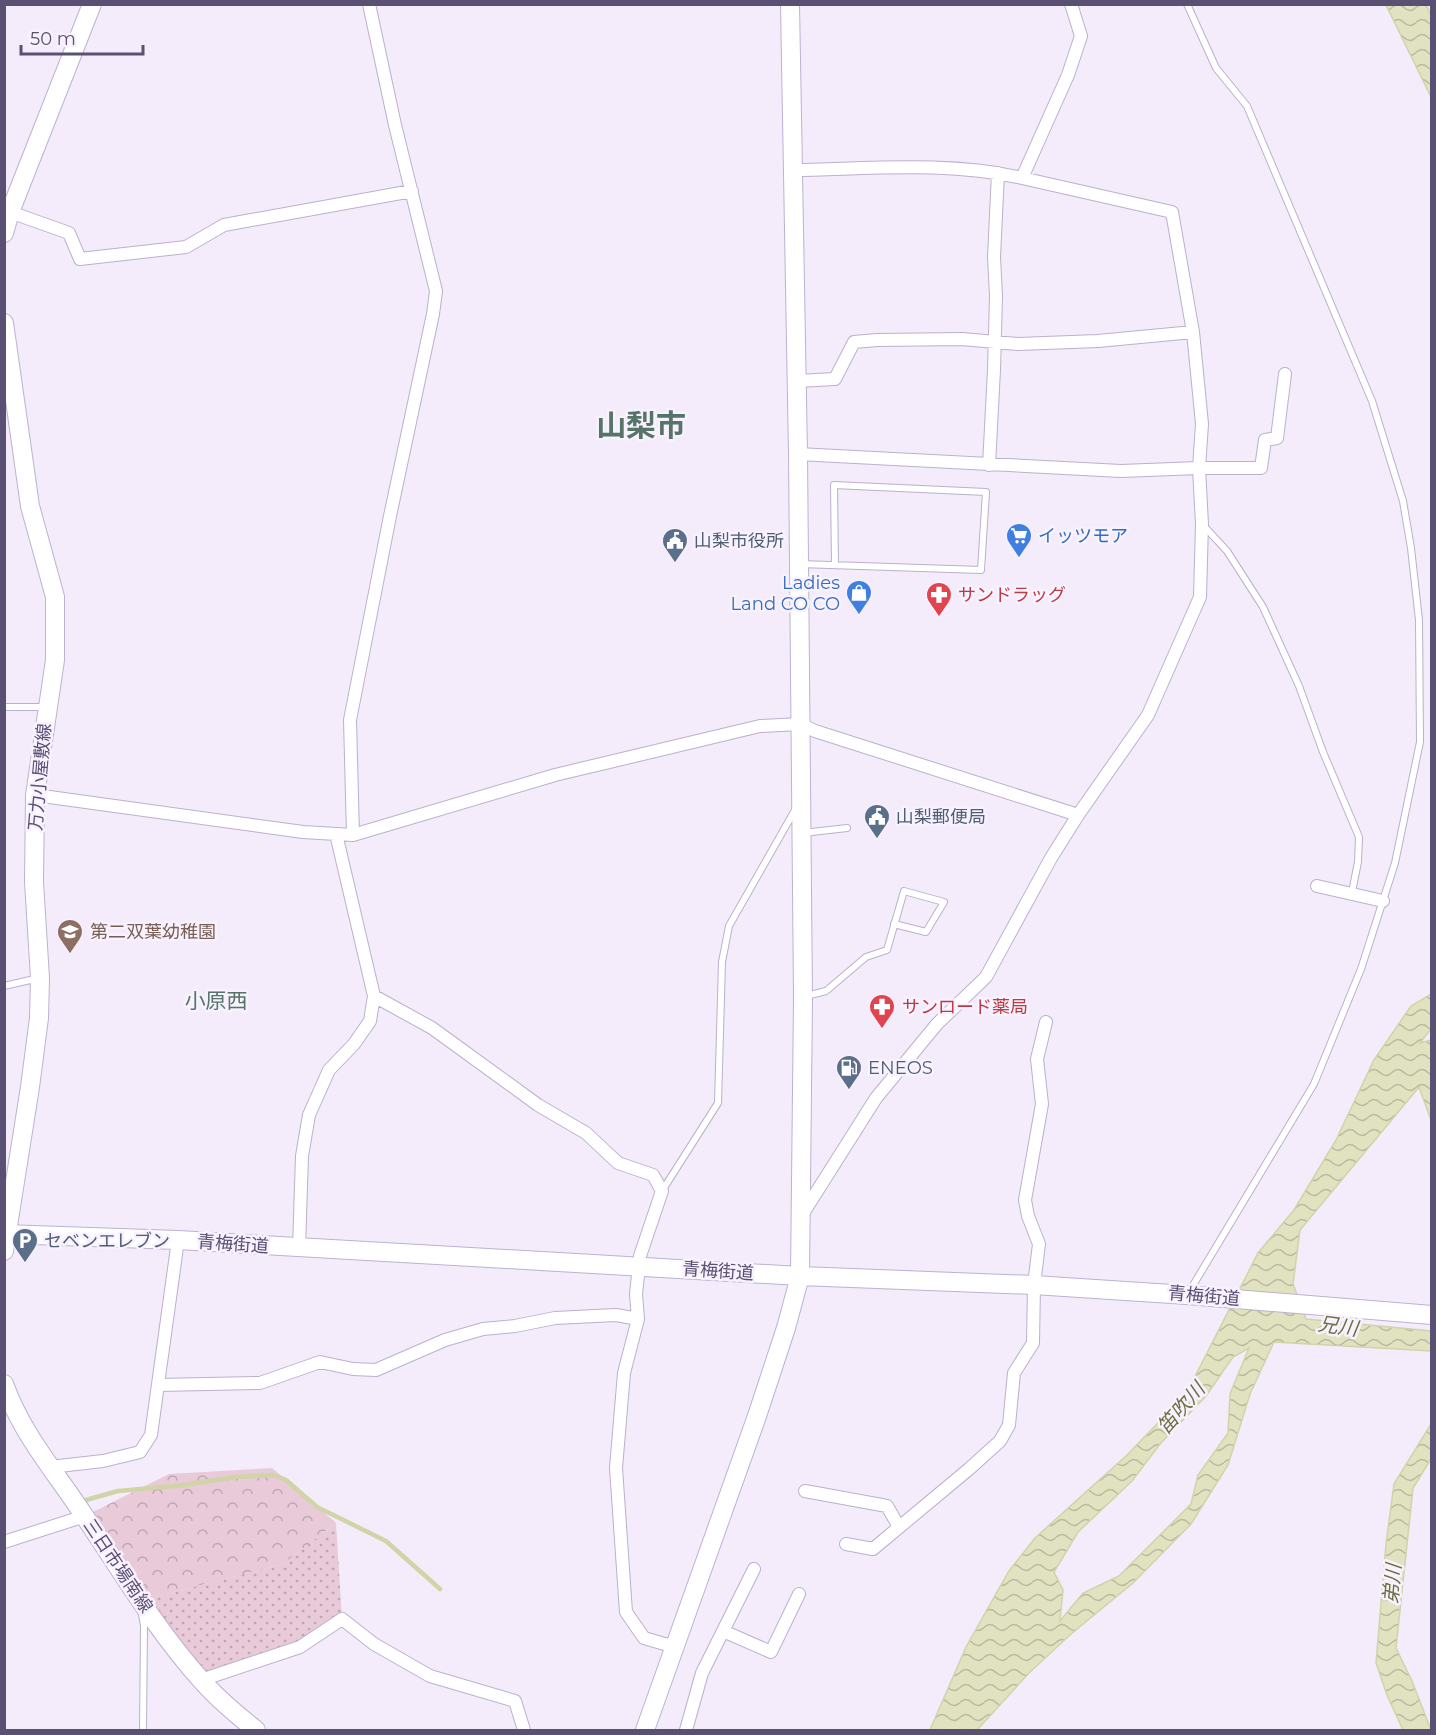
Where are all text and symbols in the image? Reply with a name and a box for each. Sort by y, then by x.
scale bar [21,18,142,56]
text: 50 m [30,28,76,50]
district label: 山梨市 [596,407,686,444]
supermarket icon: イッツモア [1004,521,1034,559]
place label: イッツモア [1038,525,1128,547]
public building icon: 山梨市役所 [660,526,690,564]
place label: 山梨市役所 [694,530,784,552]
place label: Ladies Land CO CO [731,572,840,615]
shop icon: Ladies Land CO CO [844,578,874,616]
pharmacy icon: サンドラッグ [924,580,954,618]
place label: サンドラッグ [958,584,1066,606]
street label: 万力小屋敷線 [24,722,56,832]
public building icon: 山梨郵便局 [862,802,892,840]
place label: 山梨郵便局 [896,806,986,828]
school or university icon: 第二双葉幼稚園 [55,917,85,955]
place label: 第二双葉幼稚園 [90,921,216,943]
district label: 小原西 [185,988,248,1013]
pharmacy icon: サンロード薬局 [867,992,897,1030]
place label: サンロード薬局 [902,996,1028,1018]
fuel station icon: ENEOS [834,1053,864,1091]
place label: ENEOS [868,1057,933,1079]
parking icon: セベンエレブン [10,1226,40,1264]
place label: セベンエレブン [44,1230,170,1252]
street label: 青梅街道 [196,1231,270,1257]
street label: 青梅街道 [681,1258,755,1284]
street label: 青梅街道 [1167,1282,1241,1310]
water label: 兄川 [1317,1311,1361,1341]
water label: 笛吹川 [1152,1376,1211,1439]
street label: 三日市場南線 [79,1515,157,1617]
water label: 弟川 [1378,1561,1406,1605]

